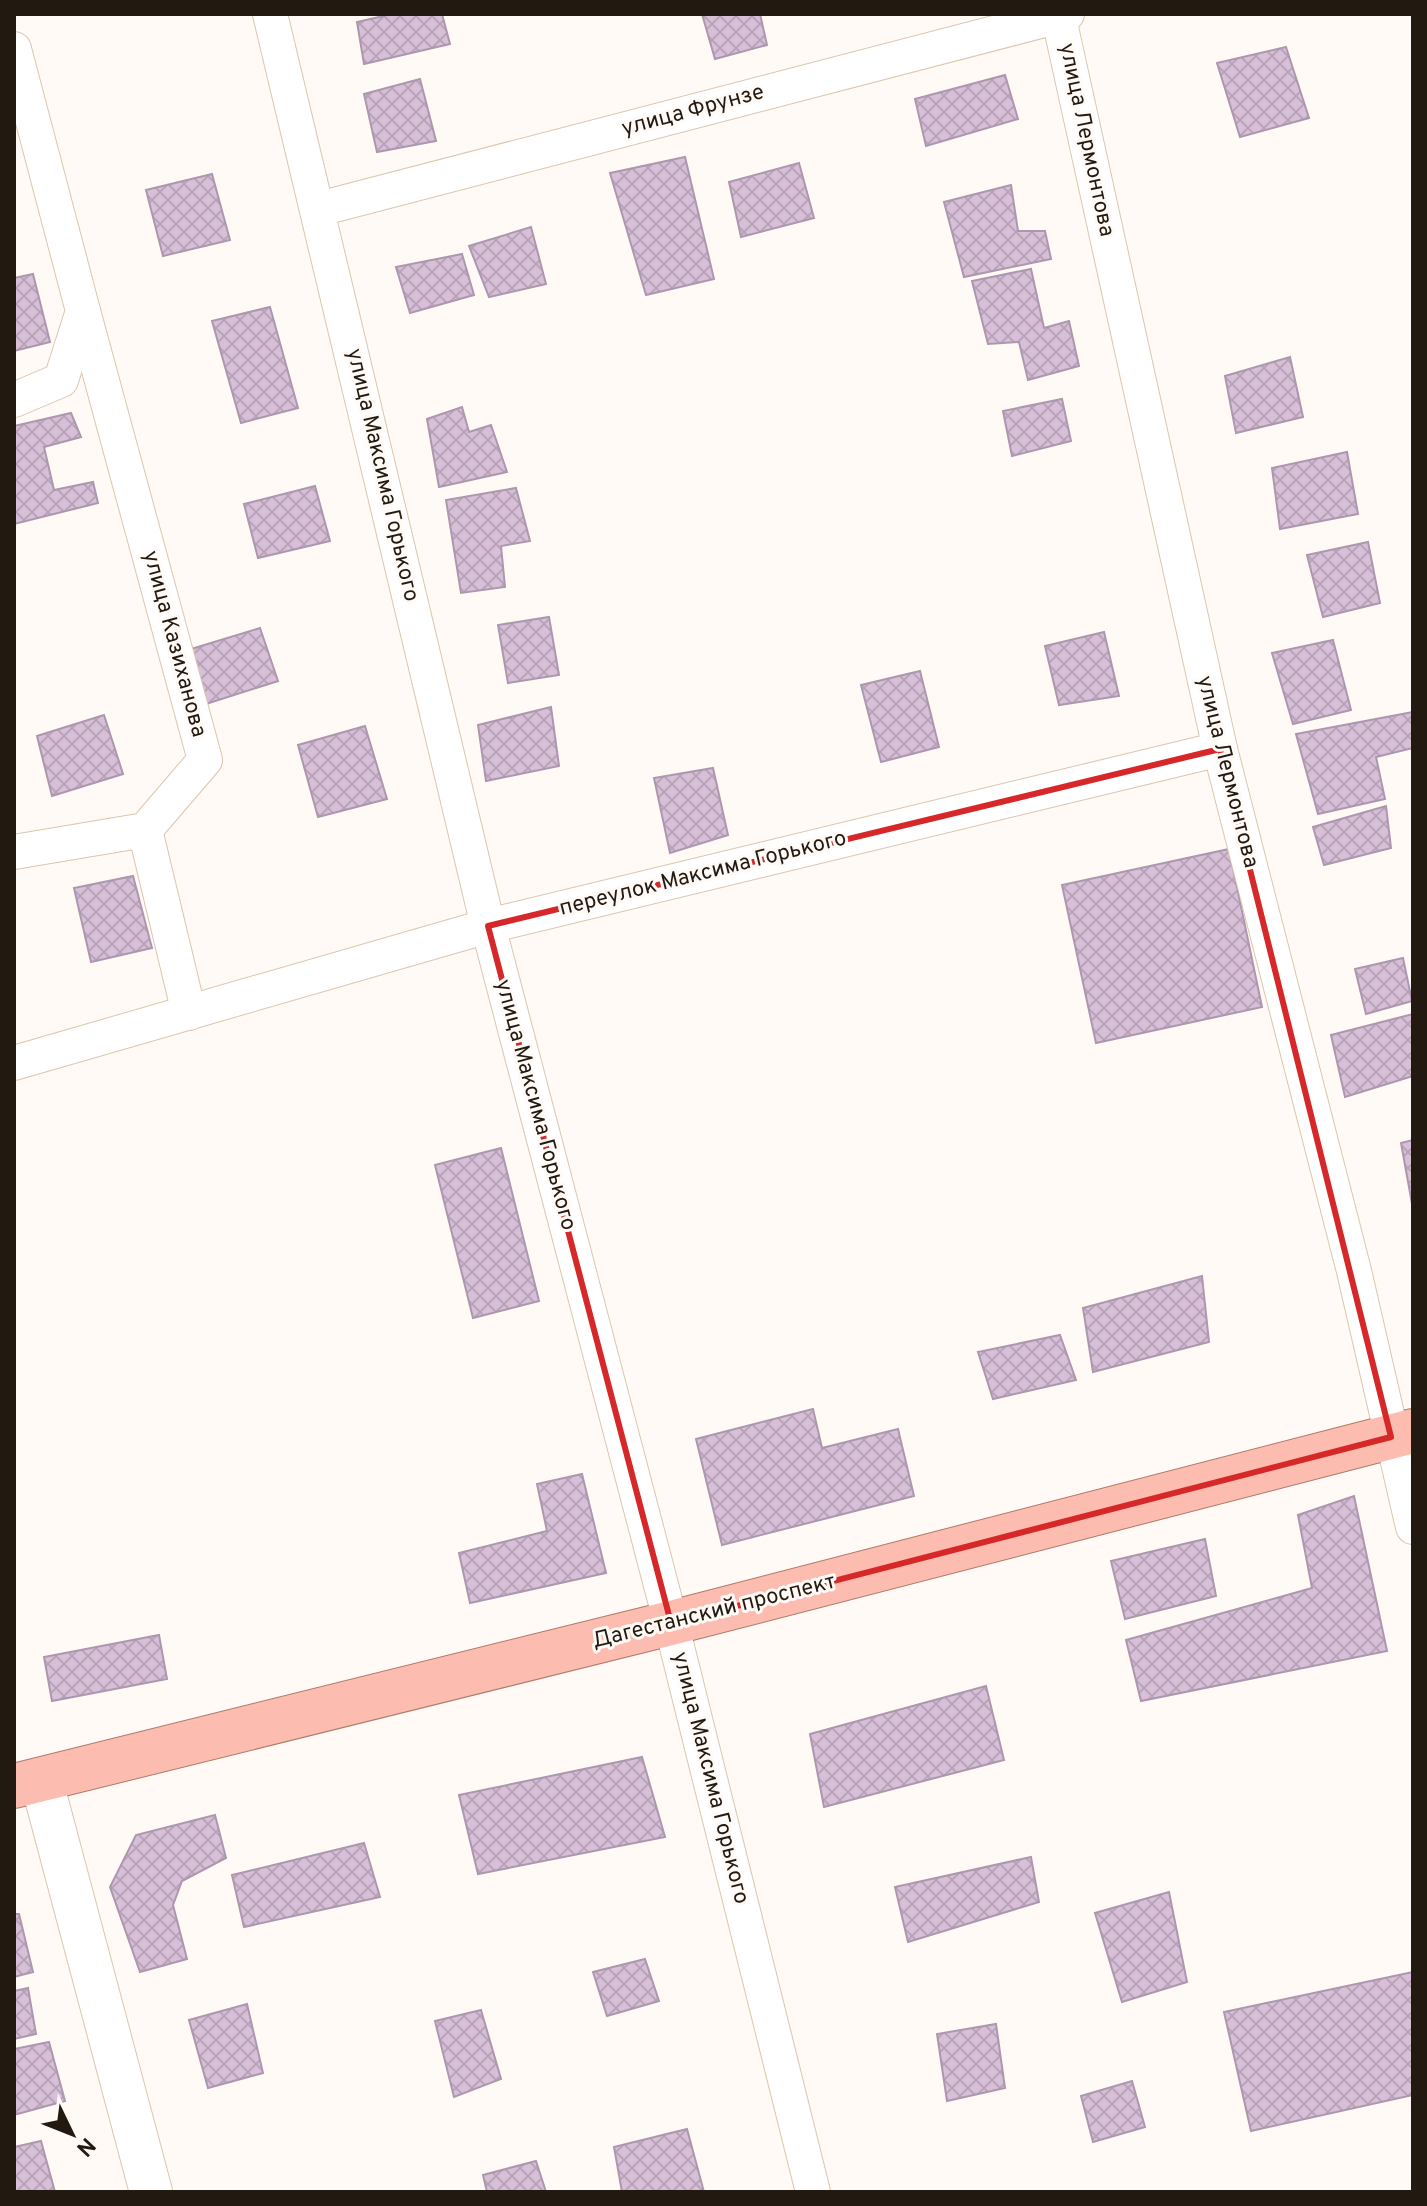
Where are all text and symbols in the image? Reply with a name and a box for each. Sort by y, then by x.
street label: улица Лермонтова [1052,41,1120,239]
street label: улица Фрунзе [619,79,767,143]
street label: улица Максима Горького [340,346,424,604]
street label: улица Казиханова [136,548,212,740]
street label: улица Лермонтова [1190,673,1264,871]
street label: переулок Максима Горького [557,825,849,923]
street label: улица Максима Горького [488,976,582,1234]
street label: Дагестанский проспект [590,1569,838,1655]
street label: улица Максима Горького [666,1649,754,1907]
north arrow [32,2094,112,2174]
text: N [70,2131,100,2161]

